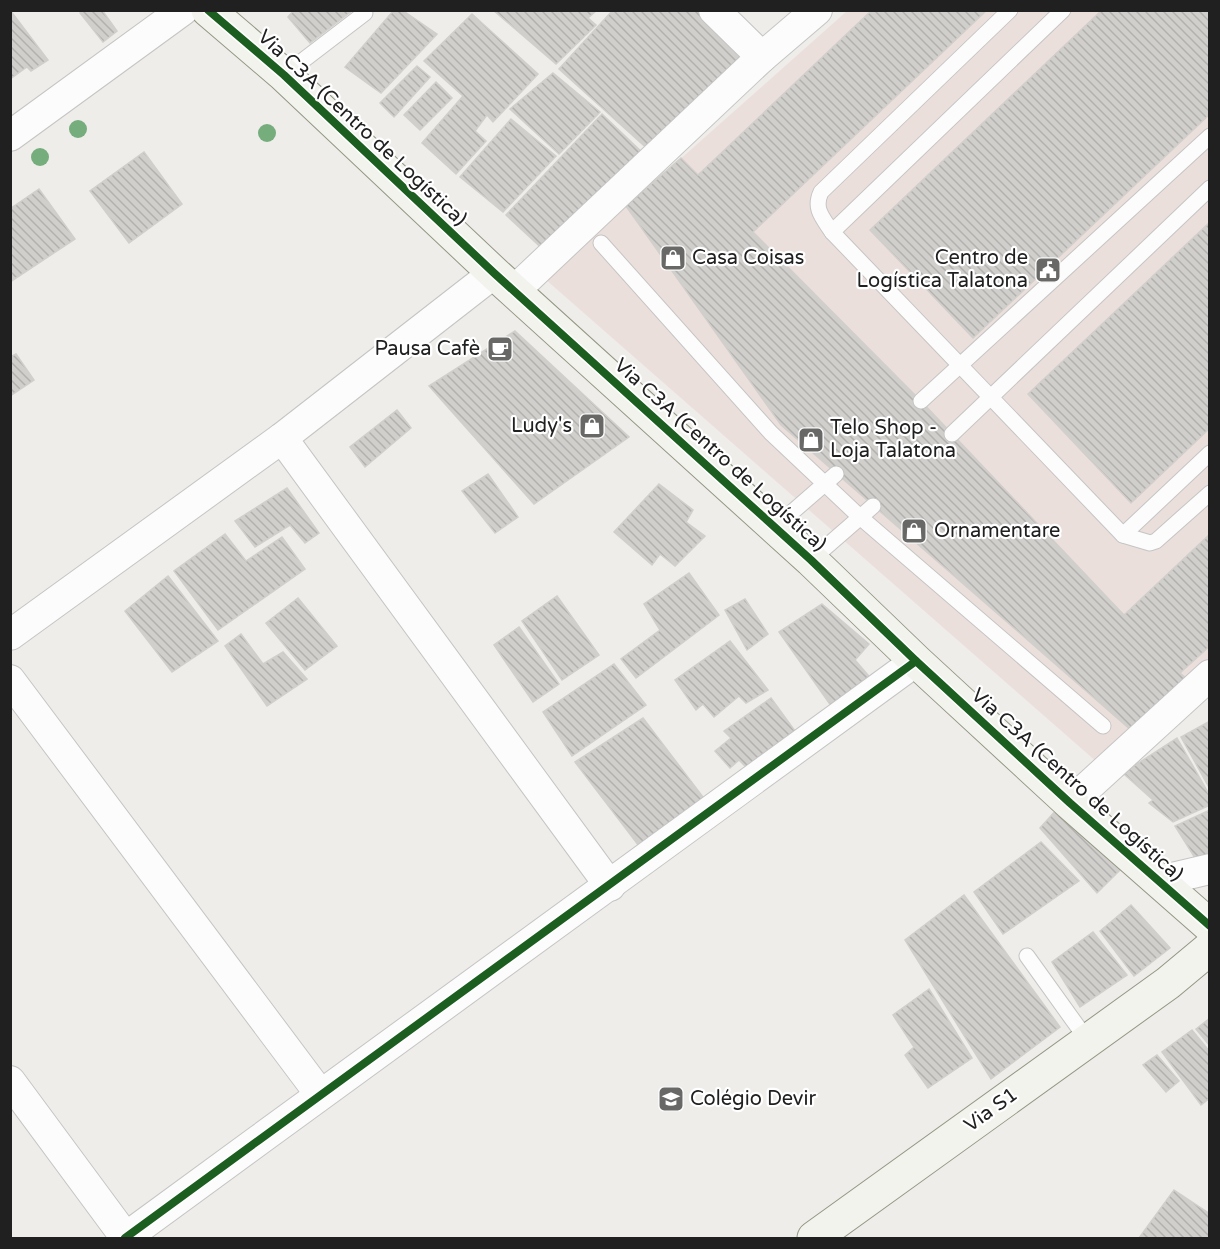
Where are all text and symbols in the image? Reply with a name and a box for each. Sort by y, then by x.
street label: Via C3A (Centro de Logística) [253,25,471,231]
shop icon: Casa Coisas [658,243,688,273]
place label: Casa Coisas [692,246,804,270]
place label: Centro de Logística Talatona [857,246,1028,293]
public building icon: Centro de Logística Talatona [1033,255,1063,285]
cafe icon: Pausa Cafè [485,334,515,364]
place label: Pausa Cafè [374,337,480,361]
street label: Via C3A (Centro de Logística) [609,353,831,557]
shop icon: Ludy's [577,411,607,441]
place label: Ludy's [511,414,572,438]
place label: Telo Shop - Loja Talatona [830,416,956,463]
shop icon: Telo Shop - Loja Talatona [796,425,826,455]
shop icon: Ornamentare [899,516,929,546]
place label: Ornamentare [934,519,1060,543]
street label: Via C3A (Centro de Logística) [966,683,1188,887]
street label: Via S1 [960,1083,1022,1137]
school or university icon: Colégio Devir [656,1084,686,1114]
place label: Colégio Devir [690,1087,816,1111]

